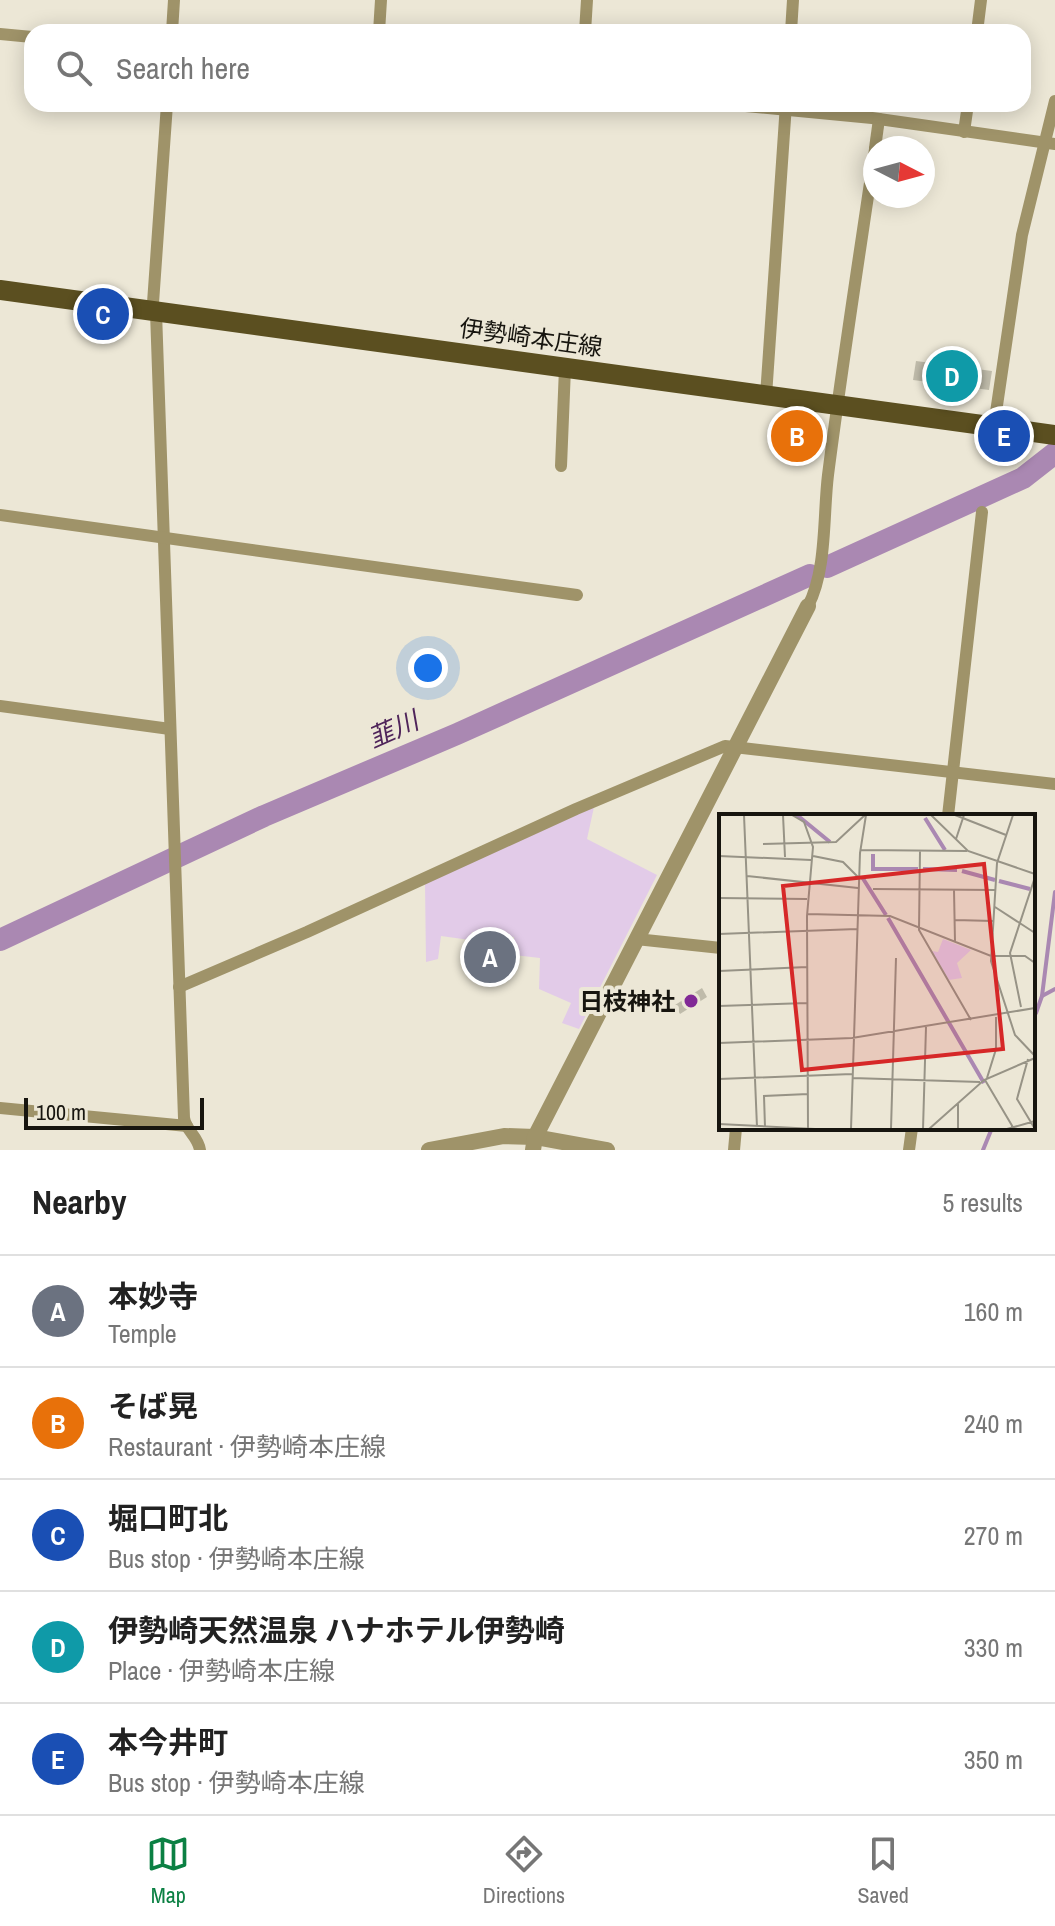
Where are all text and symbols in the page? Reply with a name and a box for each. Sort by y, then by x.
search box [24,24,1031,112]
icon: search [52,46,96,90]
text: Search here [116,48,250,88]
north arrow [863,136,935,208]
pin: C [77,284,129,344]
street label: 伊勢崎本庄線 [457,311,605,363]
pin: D [926,346,978,406]
pin: B [771,406,823,466]
pin: E [978,406,1030,466]
your location [408,648,448,688]
water label: 韮川 [362,701,427,756]
inset map [719,814,1035,1130]
pin: A [464,927,516,987]
place label: 日枝神社 [579,985,675,1017]
marker: 日枝神社 [682,992,700,1010]
scale bar [24,1094,204,1130]
text: 100 m [36,1097,86,1127]
text: Nearby [32,1179,127,1225]
text: 5 results [942,1185,1023,1220]
text: 本妙寺 [108,1276,198,1316]
text: A [50,1294,66,1329]
text: 160 m [964,1294,1023,1329]
text: Temple [108,1316,177,1351]
text: そば晃 [108,1386,198,1426]
text: B [50,1406,66,1441]
text: 240 m [964,1406,1023,1441]
text: Restaurant · 伊勢崎本庄線 [108,1429,386,1464]
text: 堀口町北 [108,1498,228,1538]
text: C [50,1518,66,1553]
text: 270 m [964,1518,1023,1553]
text: Bus stop · 伊勢崎本庄線 [108,1541,365,1576]
text: 伊勢崎天然温泉 ハナホテル伊勢崎 [108,1610,565,1650]
text: D [50,1630,66,1665]
text: 330 m [964,1630,1023,1665]
text: Place · 伊勢崎本庄線 [108,1653,335,1688]
text: 本今井町 [108,1722,228,1762]
text: E [51,1742,65,1777]
text: 350 m [964,1742,1023,1777]
text: Bus stop · 伊勢崎本庄線 [108,1765,365,1800]
tab: Map [146,1832,190,1910]
tab: Directions [483,1832,565,1910]
tab: Saved [858,1832,909,1910]

